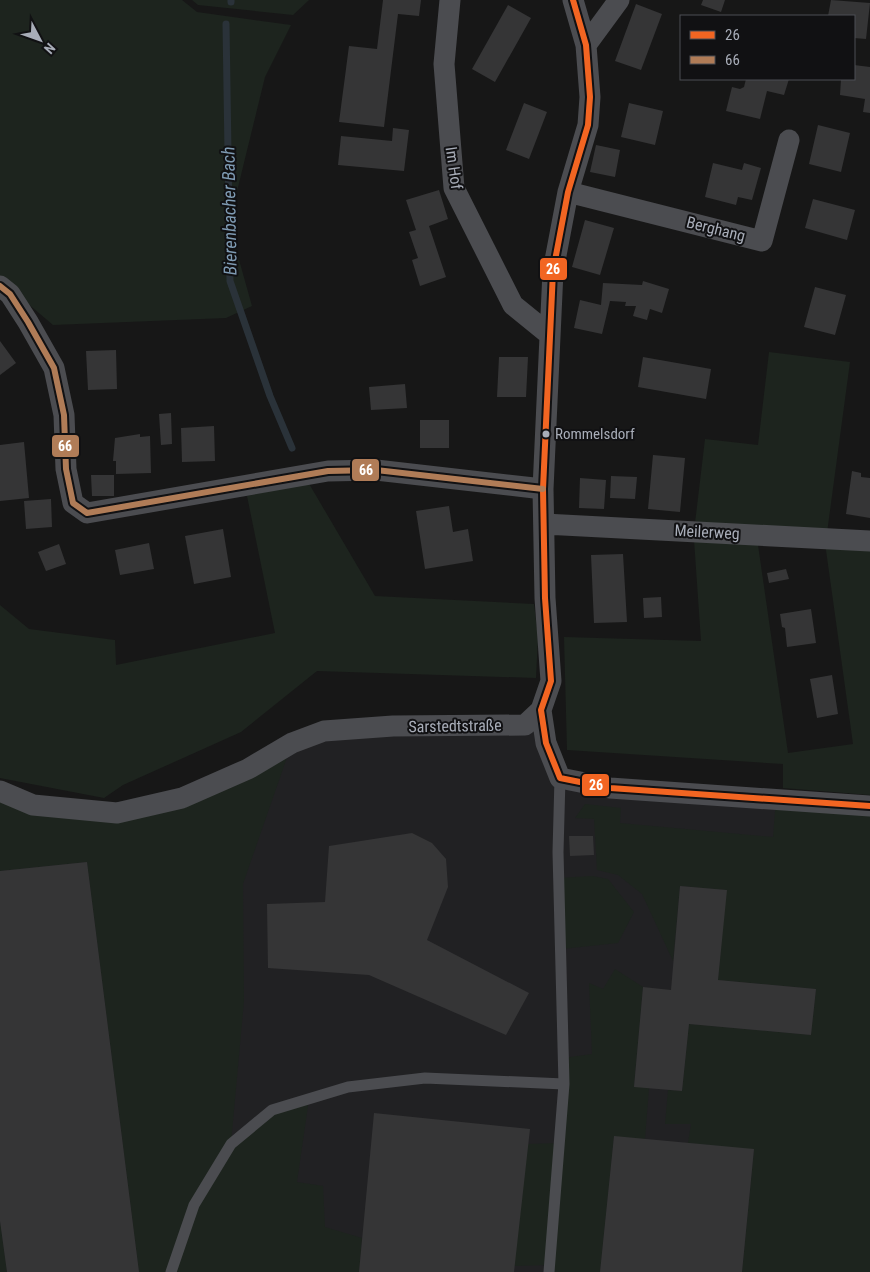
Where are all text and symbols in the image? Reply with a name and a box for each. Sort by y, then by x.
north arrow [15,15,65,65]
legend [680,15,855,80]
text: 26 [725,26,740,44]
text: N [41,40,59,57]
text: 66 [725,51,740,69]
water label: Bierenbacher Bach [217,146,241,276]
street label: Im Hof [442,146,466,190]
street label: Berghang [685,213,747,245]
line badge: 26 [539,257,568,281]
text: 26 [546,261,560,277]
place label: Rommelsdorf [555,425,635,443]
marker: Rommelsdorf [541,429,551,439]
line badge: 66 [51,434,80,458]
text: 66 [58,438,72,454]
line badge: 66 [351,458,380,482]
text: 66 [359,462,373,478]
street label: Meilerweg [674,521,740,543]
street label: Sarstedtstraße [408,716,502,736]
line badge: 26 [581,773,610,797]
text: 26 [589,777,603,793]

